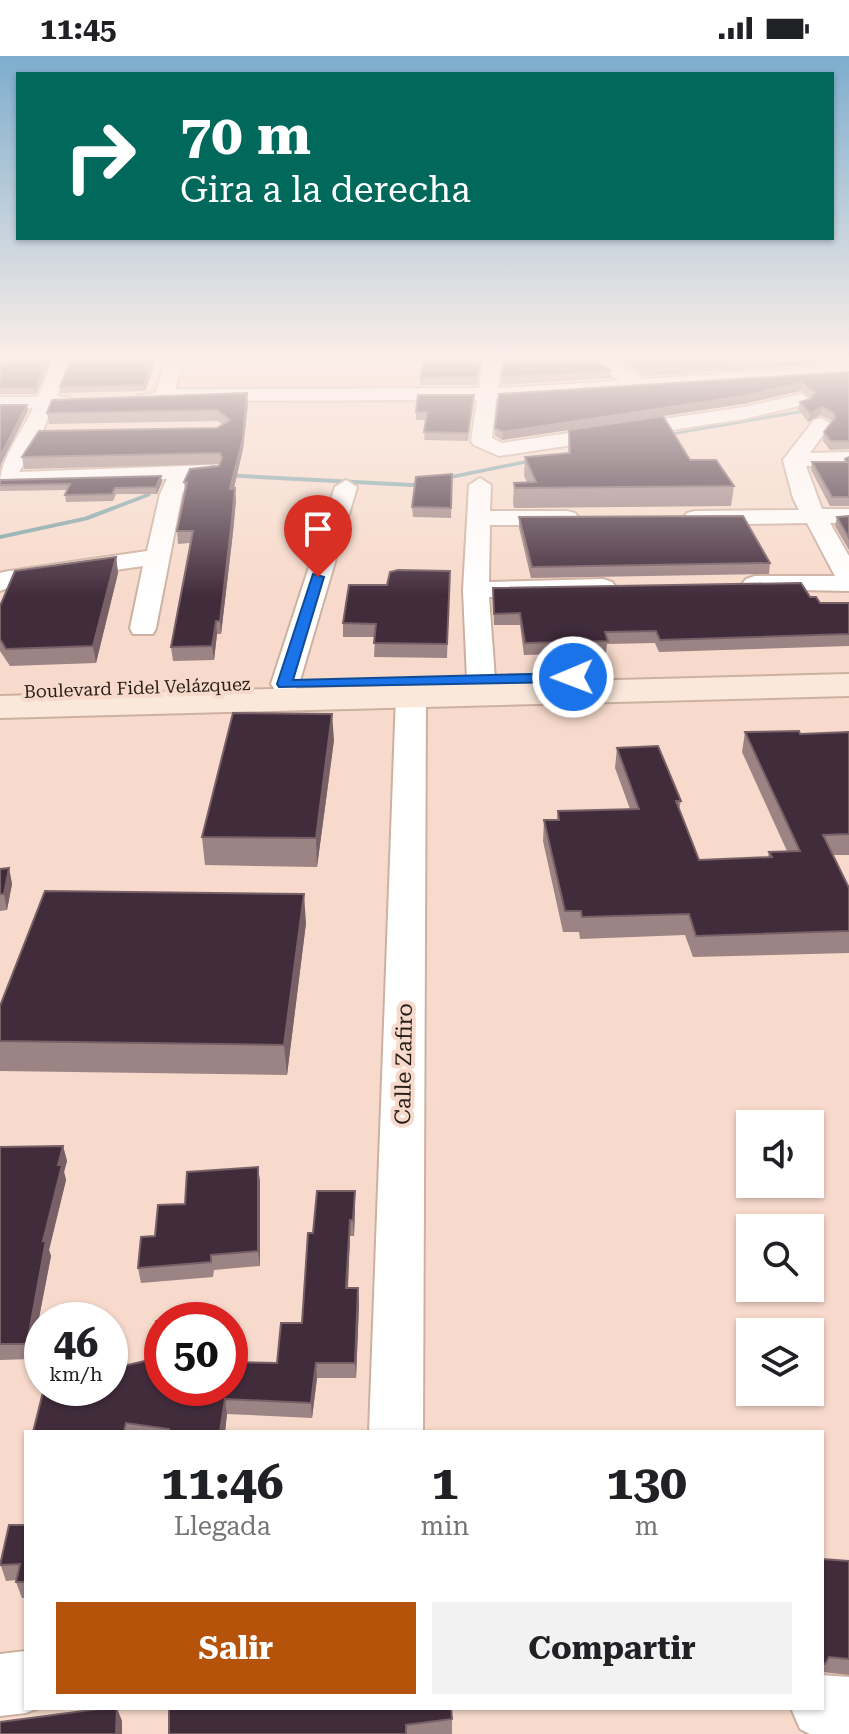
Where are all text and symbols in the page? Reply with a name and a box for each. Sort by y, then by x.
text: 11:45 [40,11,117,46]
text: 70 m [180,102,311,168]
icon: right [48,104,152,208]
text: Gira a la derecha [180,169,471,211]
pin [284,495,352,577]
icon: arrive [296,507,340,551]
position arrow [531,635,615,719]
street label: Boulevard Fidel Velázquez [23,673,251,702]
street label: Calle Zafiro [390,1003,417,1125]
map controls [736,1110,824,1406]
button: sound [736,1110,824,1198]
button: search [736,1214,824,1302]
speed limit sign: 50 [144,1302,248,1406]
button: layers [736,1318,824,1406]
text: 46 [54,1320,98,1367]
text: km/h [49,1362,103,1386]
text: 11:46 [161,1455,284,1511]
text: 1 [431,1455,458,1511]
text: 130 [606,1455,687,1511]
text: Llegada [174,1511,271,1541]
text: min [421,1511,469,1541]
text: m [635,1511,659,1541]
button: Salir [56,1602,416,1694]
button: Compartir [432,1602,792,1694]

